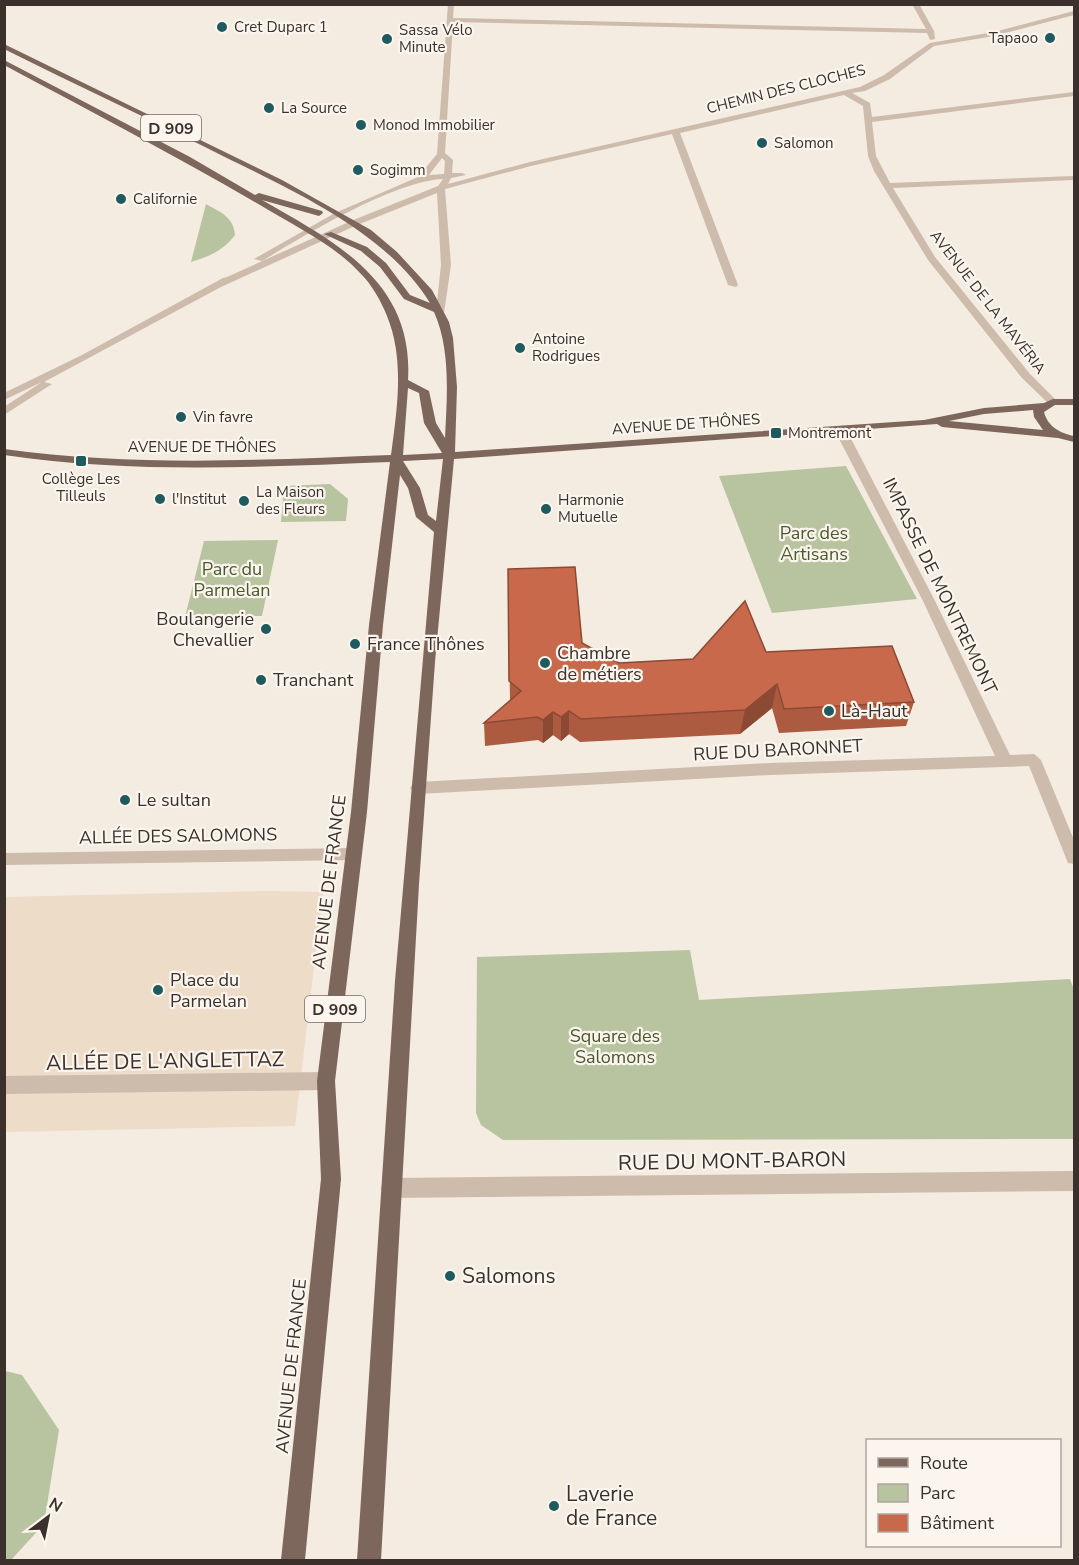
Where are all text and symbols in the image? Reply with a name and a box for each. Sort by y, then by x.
place label: Cret Duparc 1 [234,17,328,37]
marker: Cret Duparc 1 [215,20,229,34]
place label: Sassa Vélo Minute [399,20,473,57]
place label: Tapaoo [989,28,1038,48]
marker: Tapaoo [1043,31,1057,45]
marker: Sassa Vélo Minute [380,32,394,46]
street label: CHEMIN DES CLOCHES [704,60,868,118]
place label: La Source [281,98,347,118]
marker: La Source [262,101,276,115]
road number: D 909 [141,115,201,141]
place label: Monod Immobilier [373,115,496,135]
marker: Monod Immobilier [354,118,368,132]
place label: Salomon [774,133,834,153]
marker: Salomon [755,136,769,150]
place label: Sogimm [370,160,426,180]
marker: Sogimm [351,163,365,177]
place label: Californie [133,189,197,209]
marker: Californie [114,192,128,206]
street label: AVENUE DE LA MAVÉRIA [926,226,1050,378]
place label: Antoine Rodrigues [532,329,600,366]
marker: Antoine Rodrigues [513,341,527,355]
place label: Vin favre [192,407,253,427]
street label: AVENUE DE THÔNES [611,408,761,439]
marker: Vin favre [174,410,188,424]
place label: Montremont [788,423,872,443]
marker: Montremont [769,426,783,440]
street label: AVENUE DE THÔNES [128,436,276,457]
marker: Collège Les Tilleuls [74,454,88,468]
place label: Collège Les Tilleuls [42,469,120,506]
street label: IMPASSE DE MONTREMONT [877,474,1003,698]
place label: La Maison des Fleurs [256,482,325,519]
place label: l'Institut [172,489,227,509]
place label: Harmonie Mutuelle [558,490,624,527]
marker: l'Institut [153,492,167,506]
marker: La Maison des Fleurs [237,494,251,508]
marker: Harmonie Mutuelle [539,502,553,516]
park label: Parc des Artisans [780,521,848,566]
park label: Parc du Parmelan [193,557,271,602]
place label: Boulangerie Chevallier [156,607,255,652]
marker: Boulangerie Chevallier [259,622,273,636]
place label: France Thônes [367,632,485,656]
marker: France Thônes [348,637,362,651]
place label: Chambre de métiers [557,641,642,686]
marker: Chambre de métiers [538,656,552,670]
place label: Tranchant [273,668,354,692]
marker: Tranchant [254,673,268,687]
place label: Là-Haut [841,699,908,723]
marker: Là-Haut [822,704,836,718]
street label: RUE DU BARONNET [692,734,864,766]
place label: Le sultan [137,788,211,812]
marker: Le sultan [118,793,132,807]
street label: AVENUE DE FRANCE [306,793,352,971]
street label: ALLÉE DES SALOMONS [79,822,277,850]
place label: Place du Parmelan [170,968,247,1013]
marker: Place du Parmelan [151,983,165,997]
road number: D 909 [305,996,365,1022]
park label: Square des Salomons [570,1024,660,1069]
street label: ALLÉE DE L'ANGLETTAZ [46,1045,284,1077]
street label: RUE DU MONT-BARON [618,1145,846,1177]
place label: Salomons [462,1262,556,1290]
marker: Salomons [443,1269,457,1283]
street label: AVENUE DE FRANCE [270,1277,312,1455]
legend [866,1439,1061,1547]
text: Route [920,1451,968,1475]
place label: Laverie de France [566,1480,657,1532]
text: Parc [920,1481,955,1505]
north arrow [18,1487,78,1547]
text: N [45,1493,66,1518]
marker: Laverie de France [547,1499,561,1513]
text: Bâtiment [920,1511,994,1535]

